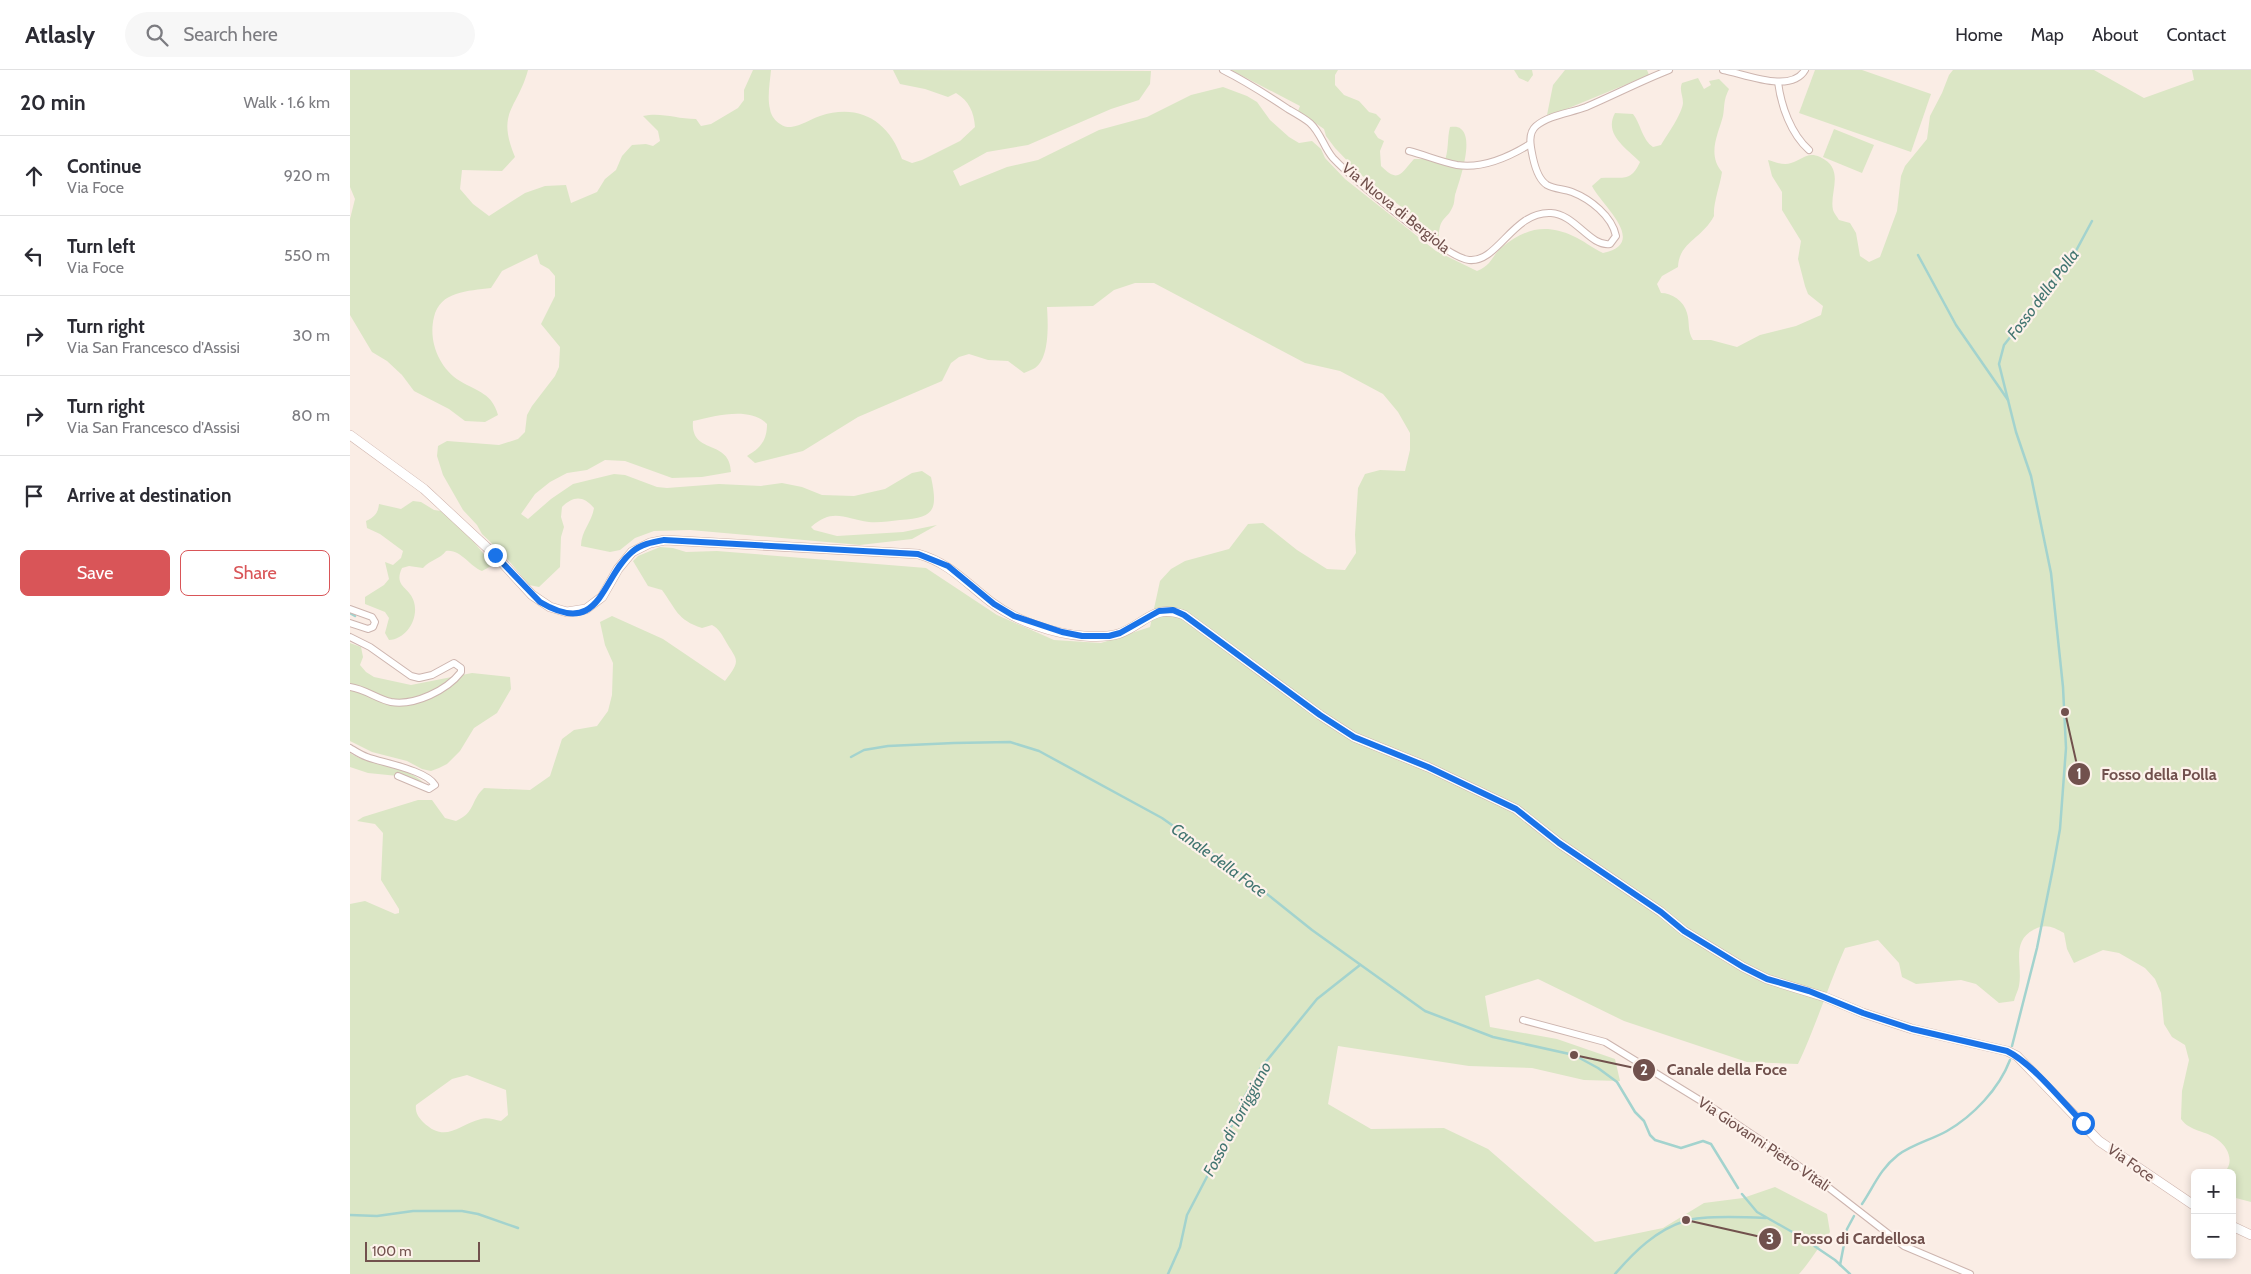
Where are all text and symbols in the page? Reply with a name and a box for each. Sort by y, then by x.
search box [125,12,475,57]
text: Atlasly [25,20,95,49]
icon: search [143,21,171,49]
text: Search here [183,23,278,46]
text: Home [1955,24,2003,46]
text: Map [2031,24,2064,46]
text: About [2092,24,2138,46]
text: Contact [2166,24,2226,46]
text: 20 min [20,90,86,115]
text: Walk · 1.6 km [243,93,330,112]
text: Continue [67,155,141,178]
street label: Via Nuova di Bergiola [1338,159,1454,258]
icon: ahead [20,162,48,190]
text: 920 m [284,166,330,185]
text: Via Foce [67,178,124,197]
text: Turn left [67,235,135,258]
icon: left [20,242,48,270]
water label: Fosso della Polla [2003,245,2083,343]
text: 550 m [284,246,330,265]
text: Via Foce [67,258,124,277]
text: Turn right [67,315,145,338]
icon: right [20,322,48,350]
text: 30 m [293,326,330,345]
text: Via San Francesco d'Assisi [67,338,240,357]
text: Turn right [67,395,145,418]
icon: right [20,402,48,430]
text: 80 m [292,406,330,425]
text: Via San Francesco d'Assisi [67,418,240,437]
icon: arrive [20,482,48,510]
text: Arrive at destination [67,484,231,507]
route end [484,544,507,567]
button: Save [20,550,170,596]
button: Share [180,550,330,596]
callout: Fosso della Polla [2066,759,2227,790]
text: 1 [2076,765,2082,783]
text: Fosso della Polla [2101,765,2217,784]
water label: Canale della Foce [1168,819,1270,901]
callout: Canale della Foce [1631,1054,1797,1085]
water label: Fosso di Torriggiano [1199,1059,1275,1179]
text: Canale della Foce [1667,1060,1787,1079]
text: 2 [1640,1061,1648,1079]
street label: Via Giovanni Pietro Vitali [1695,1093,1833,1195]
route start [2072,1112,2095,1135]
street label: Via Foce [2104,1140,2158,1186]
map controls [2191,1169,2236,1259]
button: + [2191,1169,2236,1214]
button: − [2191,1214,2236,1259]
callout: Fosso di Cardellosa [1758,1223,1935,1254]
text: Fosso di Cardellosa [1793,1229,1925,1248]
text: 3 [1766,1230,1774,1248]
scale bar [365,1239,480,1262]
text: 100 m [372,1242,412,1260]

